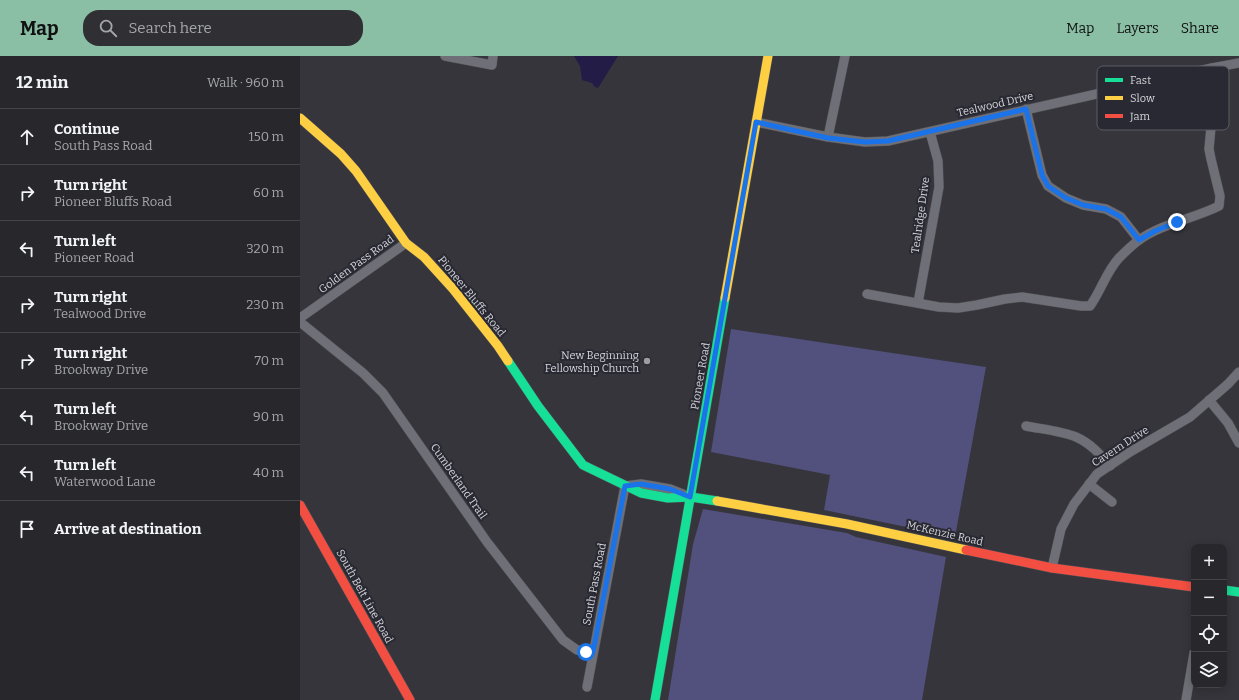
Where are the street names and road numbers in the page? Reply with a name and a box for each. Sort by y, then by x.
street label: Tealwood Drive [956,89,1035,120]
street label: Tealridge Drive [909,176,932,254]
street label: Golden Pass Road [316,232,397,296]
street label: Pioneer Bluffs Road [435,253,508,340]
street label: Pioneer Road [688,341,713,411]
street label: Cavern Drive [1089,423,1151,470]
street label: Cumberland Trail [428,441,489,521]
street label: McKenzie Road [905,518,985,549]
street label: South Pass Road [580,541,609,626]
street label: South Belt Line Road [333,547,396,646]

